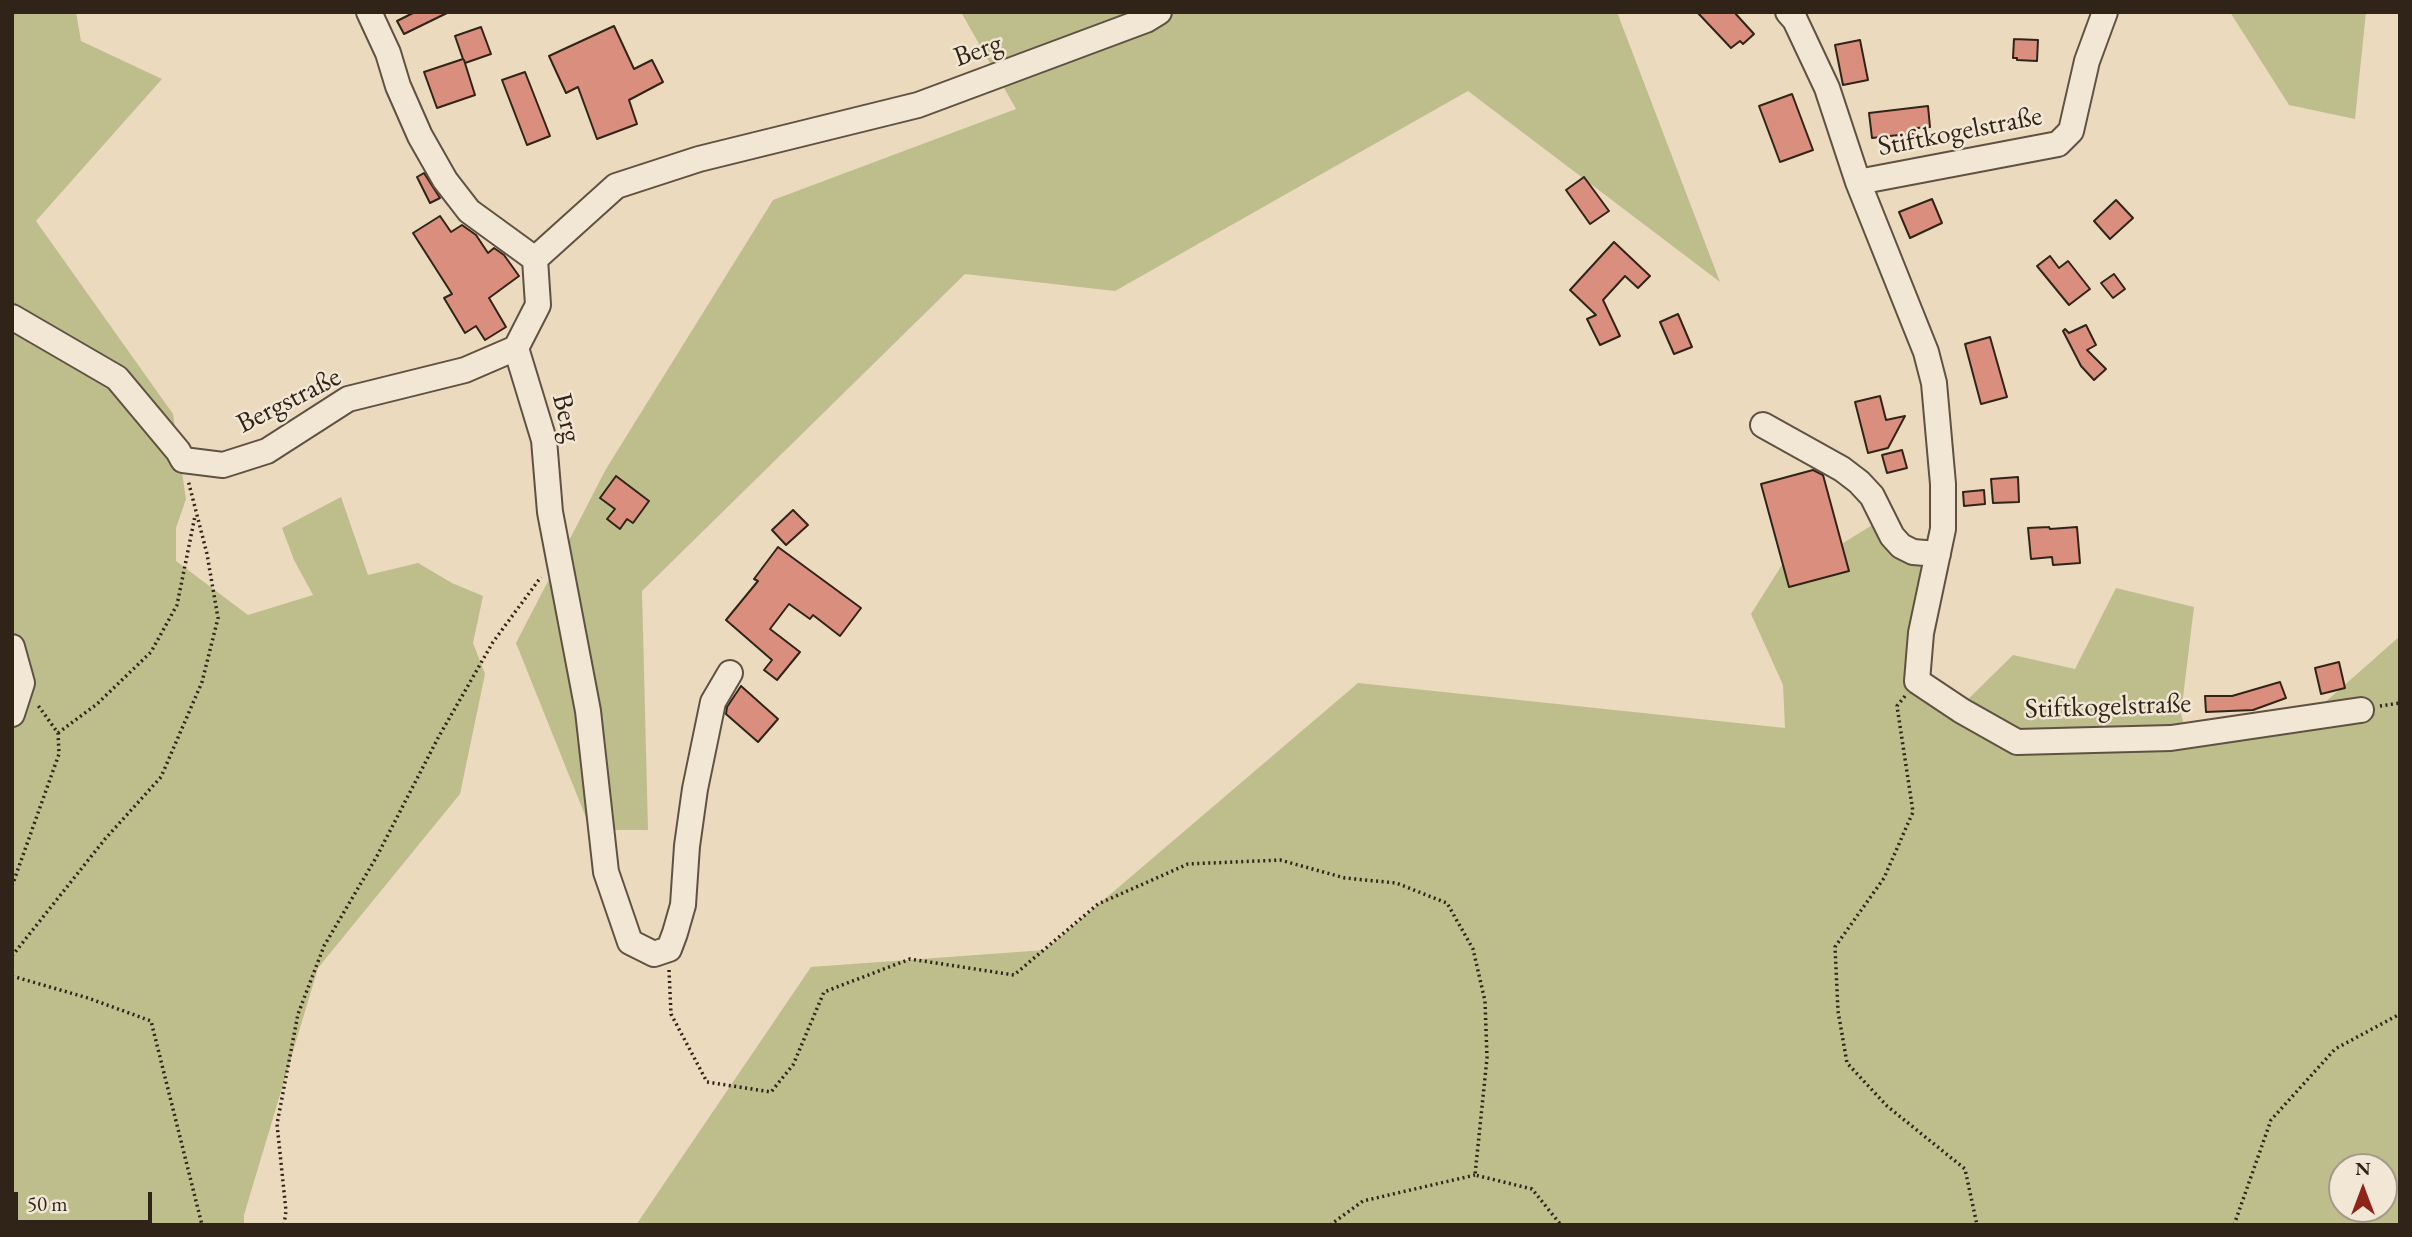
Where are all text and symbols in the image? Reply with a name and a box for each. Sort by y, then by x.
street label: Berg [949,27,1007,75]
street label: Stiftkogelstraße [1875,100,2045,164]
street label: Bergstraße [231,361,347,441]
street label: Berg [544,390,588,446]
street label: Stiftkogelstraße [2024,687,2192,727]
north arrow [2328,1153,2398,1223]
text: N [2355,1156,2371,1181]
scale bar [18,1178,156,1222]
text: 50 m [27,1190,68,1217]

